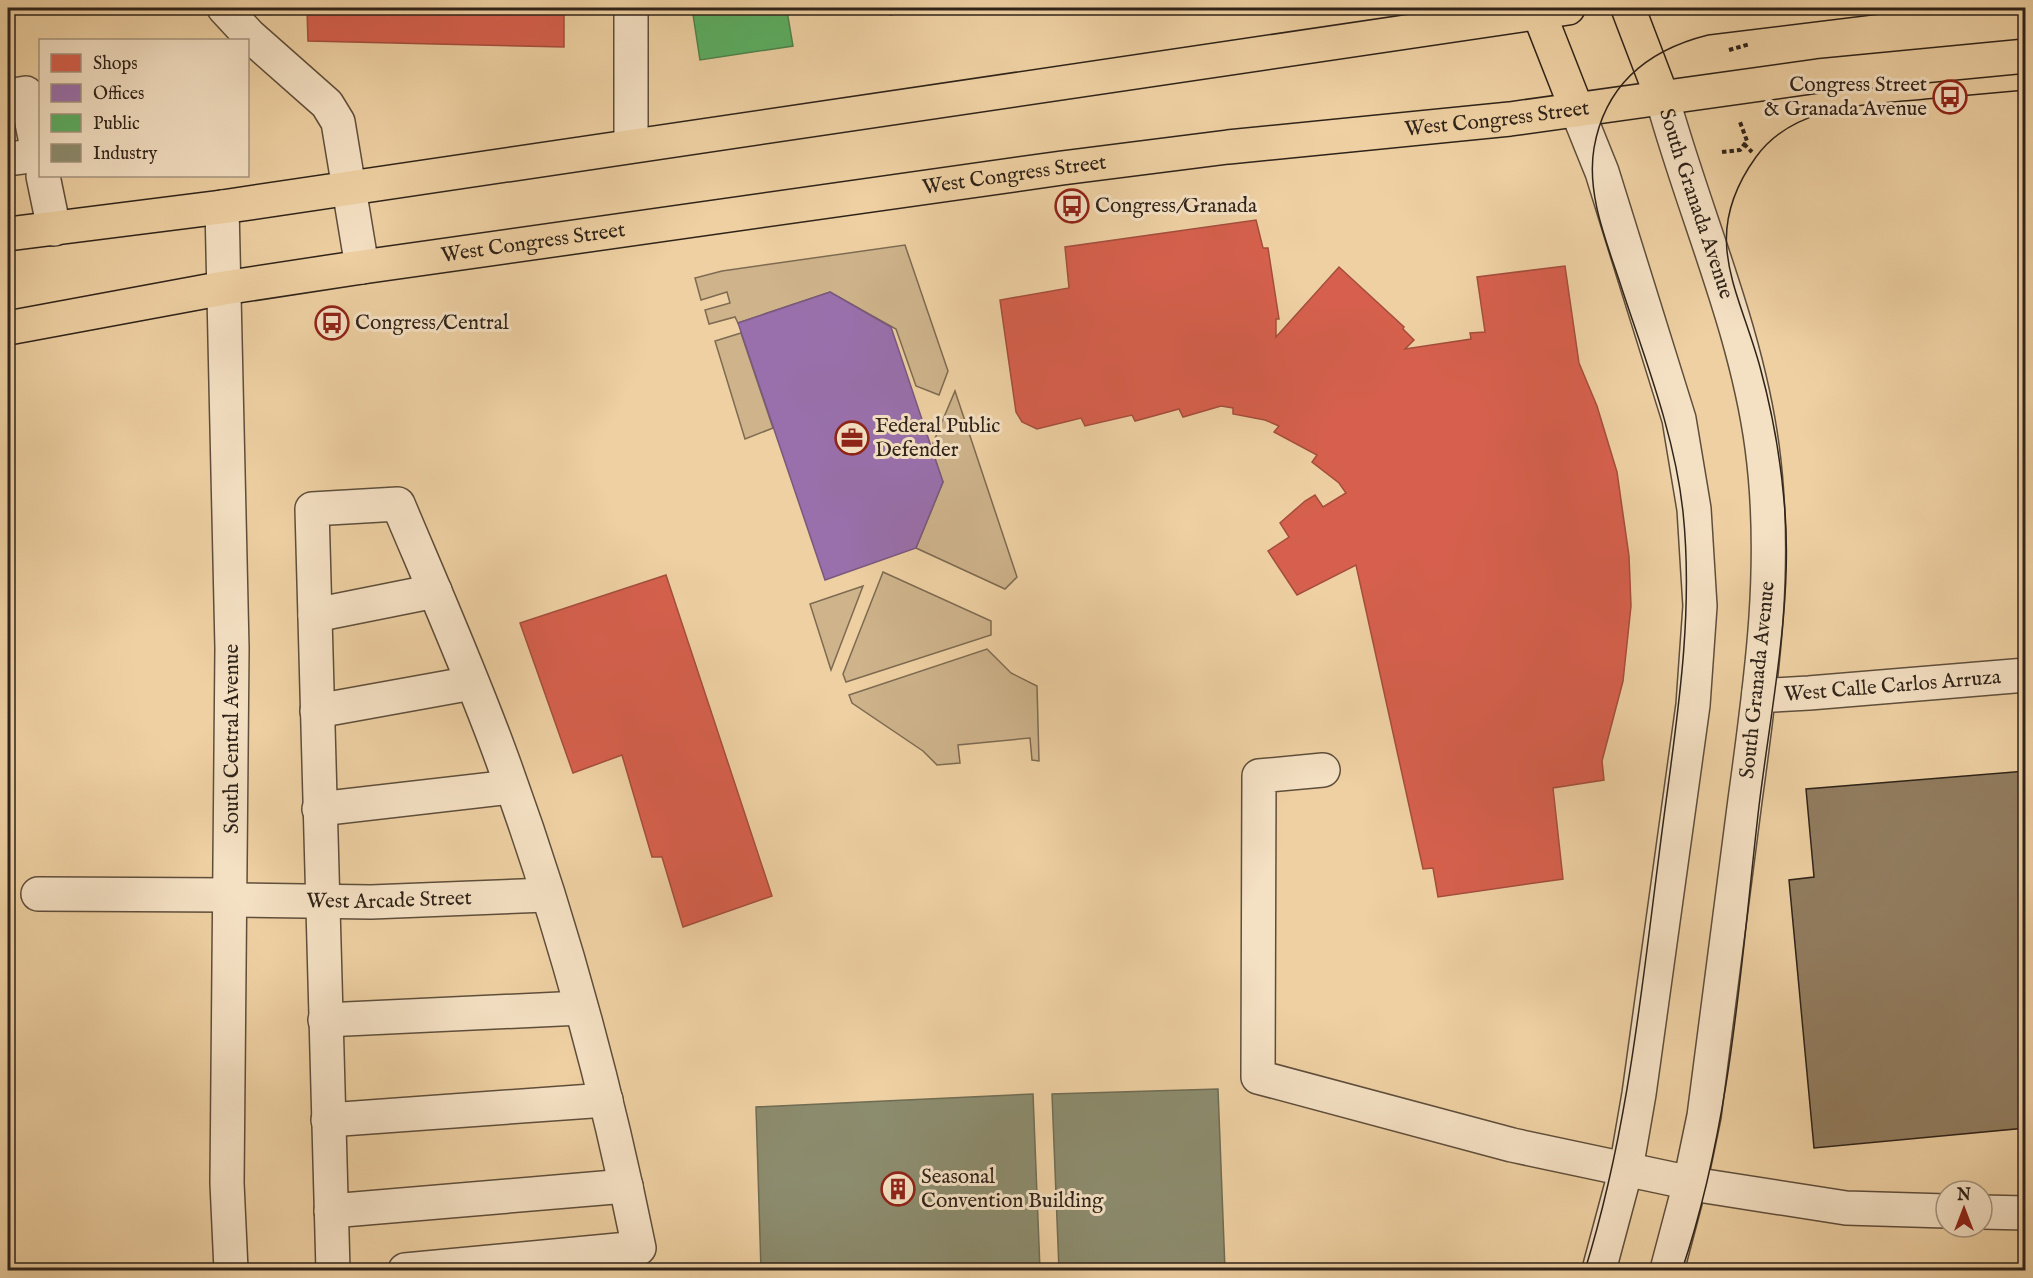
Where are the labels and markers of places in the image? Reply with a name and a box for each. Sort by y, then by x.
place label: Congress Street & Granada Avenue [1764,72,1927,123]
bus stop icon: Congress Street & Granada Avenue [1932,79,1968,115]
bus stop icon: Congress/Granada [1054,188,1090,224]
place label: Congress/Granada [1095,193,1258,220]
bus stop icon: Congress/Central [314,305,350,341]
place label: Congress/Central [355,310,509,337]
place label: Federal Public Defender [875,413,1000,464]
office icon: Federal Public Defender [834,420,870,456]
place label: Seasonal Convention Building [921,1164,1104,1215]
building icon: Seasonal Convention Building [880,1171,916,1207]

